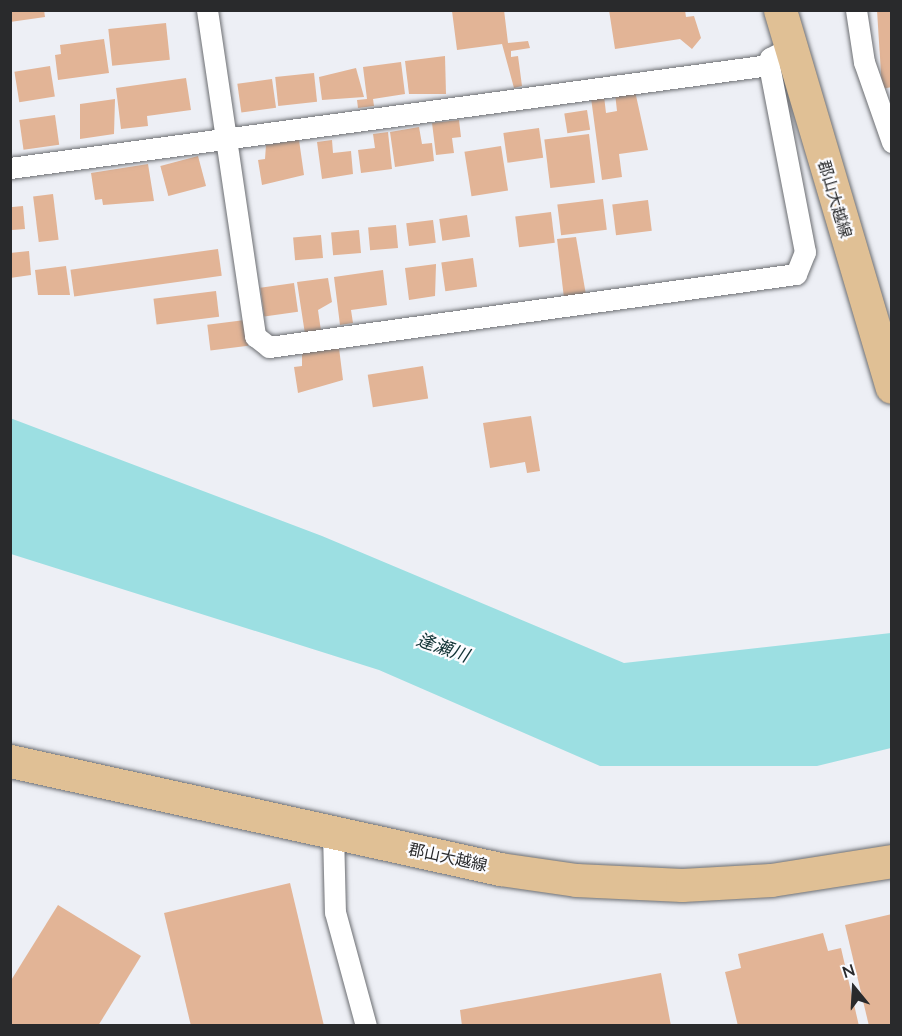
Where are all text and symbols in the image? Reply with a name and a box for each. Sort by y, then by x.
street label: 郡山大越線 [814,158,856,240]
water label: 逢瀬川 [414,628,472,666]
street label: 郡山大越線 [407,839,489,875]
north arrow [824,958,884,1018]
text: N [839,959,857,981]

